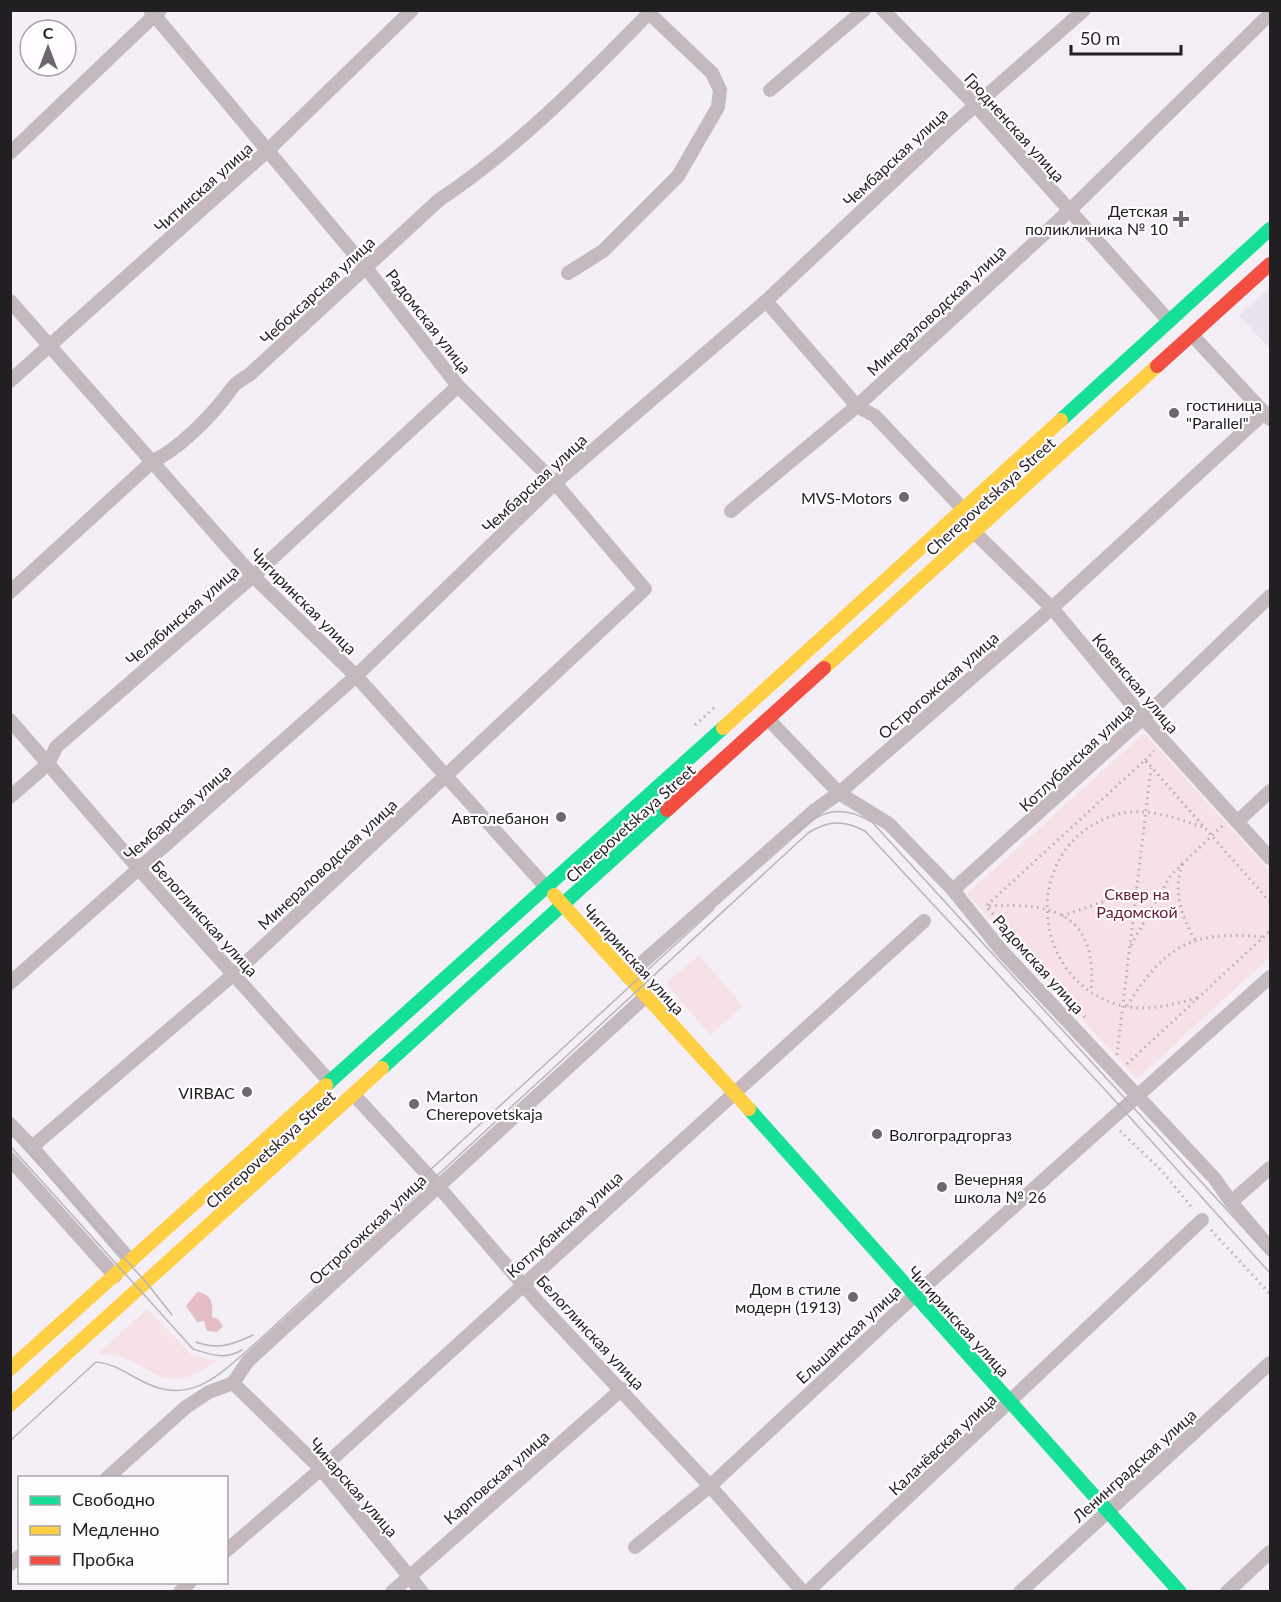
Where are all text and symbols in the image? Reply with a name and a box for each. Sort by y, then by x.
north arrow [18,18,78,78]
scale bar [1071,18,1180,56]
text: С [43,23,54,42]
text: 50 m [1080,27,1120,49]
street label: Гродненская улица [961,68,1069,186]
street label: Чембарская улица [839,104,951,210]
street label: Читинская улица [150,138,256,236]
place label: Детская поликлиника № 10 [1025,201,1168,238]
marker: Детская поликлиника № 10 [1172,210,1190,228]
street label: Чебоксарская улица [256,232,378,348]
street label: Минераловодская улица [863,241,1009,379]
street label: Радомская улица [382,265,476,377]
place label: гостиница "Parallel" [1186,395,1262,432]
marker: гостиница "Parallel" [1167,406,1181,420]
street label: Чембарская улица [478,430,590,536]
street label: Cherepovetskaya Street [922,433,1059,559]
place label: MVS-Motors [801,488,892,507]
marker: MVS-Motors [897,490,911,504]
street label: Чигиринская улица [247,544,361,658]
street label: Челябинская улица [122,561,242,669]
street label: Острогожская улица [874,628,1002,742]
street label: Ковенская улица [1089,629,1183,737]
street label: Котлубанская улица [1015,699,1137,815]
street label: Чембарская улица [119,760,235,864]
street label: Cherepovetskaya Street [562,760,699,886]
street label: Минераловодская улица [254,795,400,933]
place label: Автолебанон [452,808,549,827]
marker: Автолебанон [554,810,568,824]
street label: Белоглинская улица [148,856,262,980]
park label: Сквер на Радомской [1096,884,1178,921]
street label: Чигиринская улица [579,900,689,1018]
street label: Радомская улица [989,910,1089,1018]
place label: VIRBAC [178,1083,235,1102]
marker: VIRBAC [240,1085,254,1099]
street label: Cherepovetskaya Street [202,1086,339,1212]
place label: Marton Cherepovetskaja [426,1086,543,1123]
marker: Marton Cherepovetskaja [407,1097,421,1111]
place label: Волгоградгоргаз [889,1125,1012,1144]
marker: Волгоградгоргаз [870,1127,884,1141]
street label: Котлубанская улица [502,1167,626,1281]
place label: Вечерняя школа № 26 [954,1169,1047,1206]
street label: Острогожская улица [304,1170,430,1288]
marker: Вечерняя школа № 26 [935,1180,949,1194]
street label: Чигиринская улица [904,1262,1014,1380]
street label: Белоглинская улица [533,1271,649,1393]
place label: Дом в стиле модерн (1913) [735,1279,841,1316]
street label: Ельшанская улица [792,1281,904,1387]
marker: Дом в стиле модерн (1913) [846,1290,860,1304]
street label: Калачёвская улица [884,1389,1000,1499]
street label: Ленинградская улица [1067,1404,1200,1526]
street label: Карповская улица [440,1426,552,1528]
street label: Чинарская улица [306,1434,402,1540]
legend [18,1476,228,1584]
text: Свободно [72,1488,155,1510]
text: Медленно [72,1518,160,1540]
text: Пробка [72,1548,134,1570]

